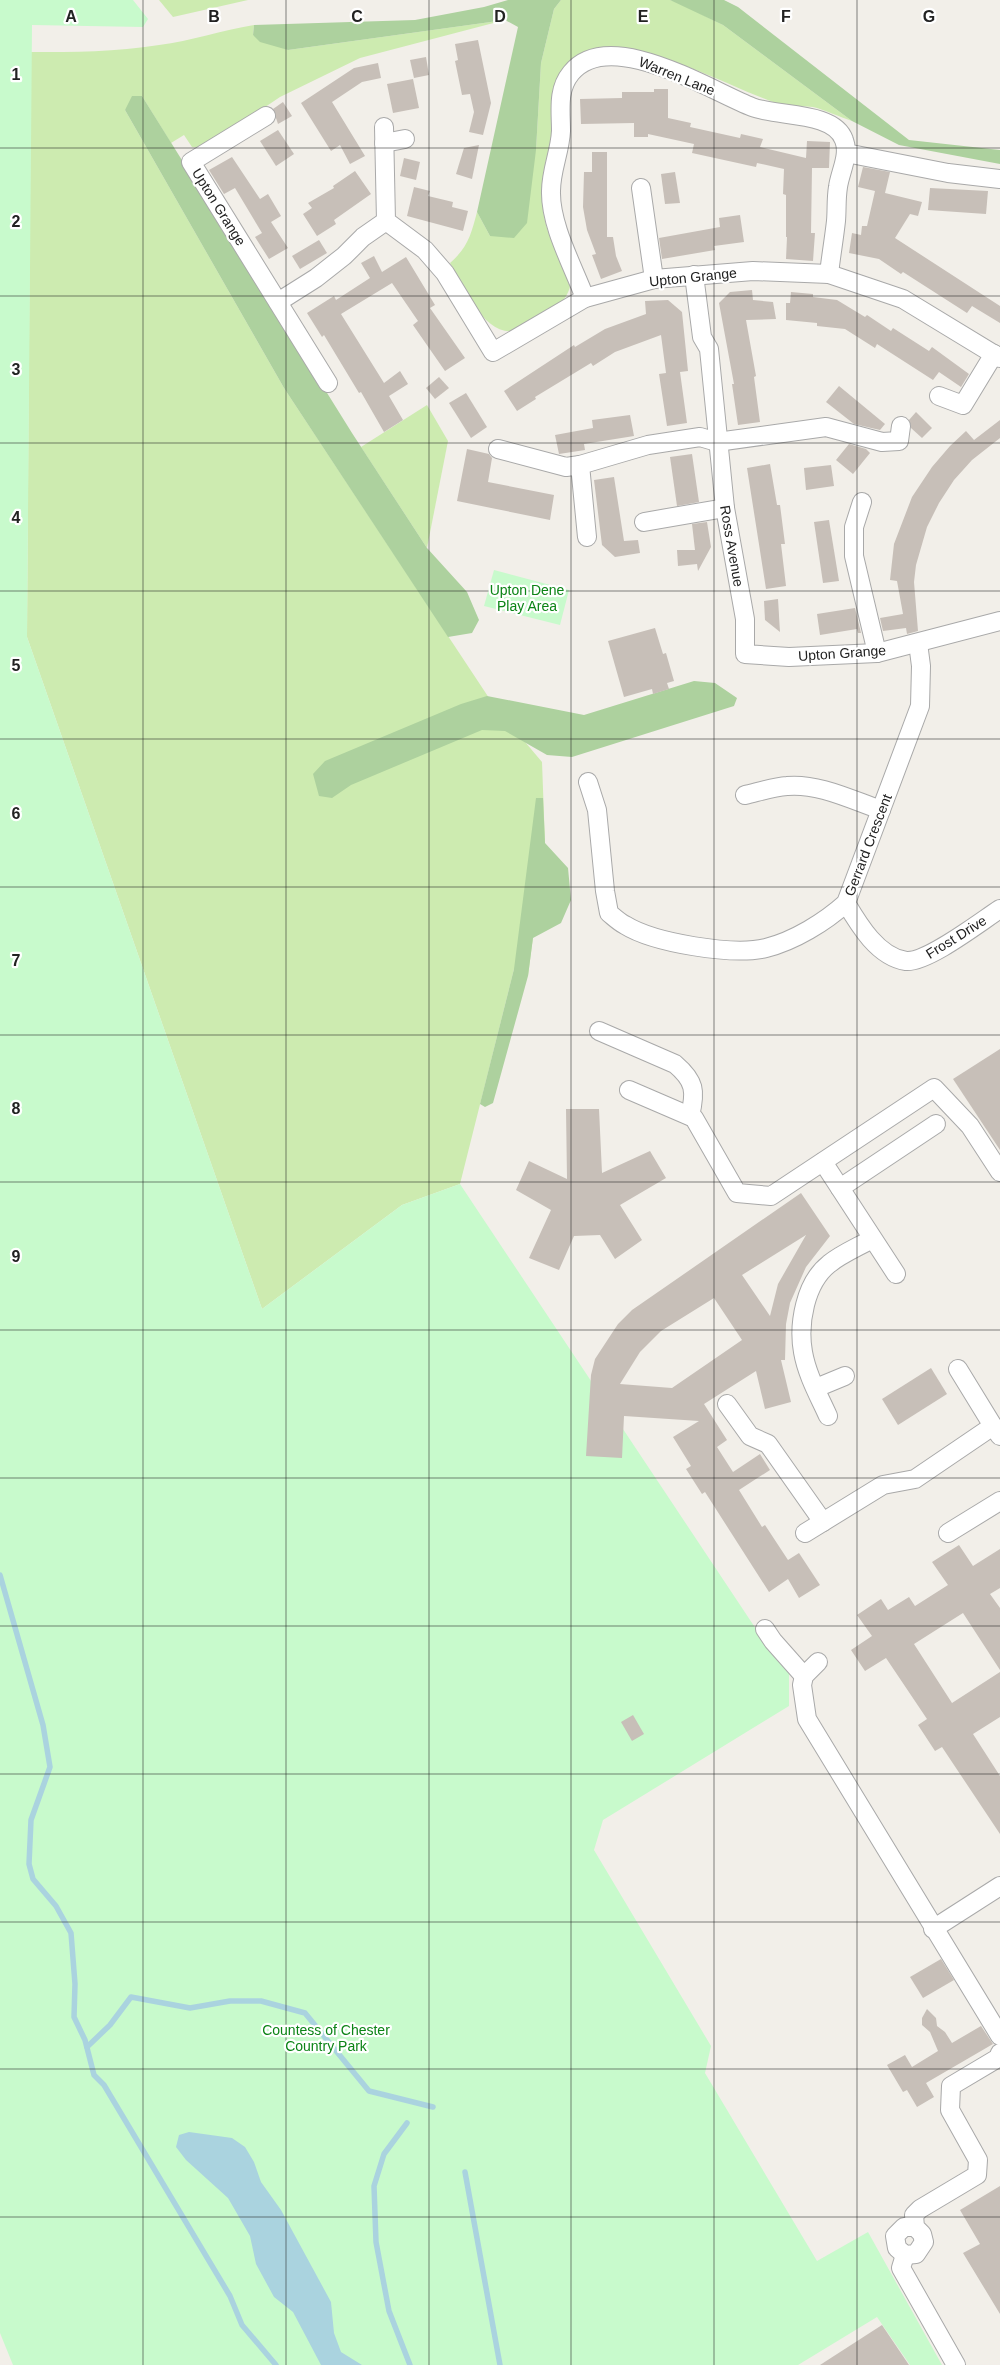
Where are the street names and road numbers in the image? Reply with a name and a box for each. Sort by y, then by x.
street label: Warren Lane [637,54,717,99]
street label: Upton Grange [189,165,249,249]
street label: Upton Grange [648,264,738,290]
street label: Ross Avenue [717,504,747,588]
street label: Upton Grange [798,642,887,664]
street label: Gerrard Crescent [841,792,895,898]
street label: Frost Drive [923,912,989,962]

